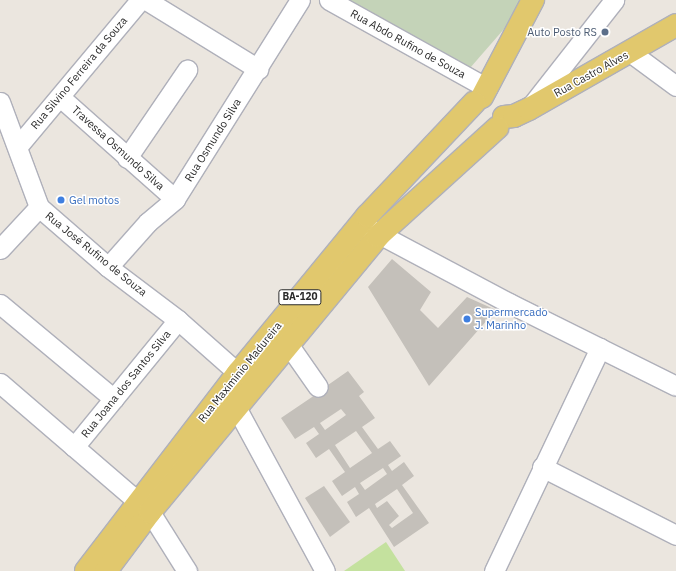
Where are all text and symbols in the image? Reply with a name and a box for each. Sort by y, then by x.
street label: Rua Abdo Rufino de Souza [348,7,468,81]
street label: Rua Silvino Ferreira da Souza [28,14,130,132]
place label: Auto Posto RS [527,25,597,39]
marker: Auto Posto RS [600,27,610,37]
street label: Rua Castro Alves [552,48,630,100]
street label: Rua Osmundo Silva [182,96,244,184]
street label: Travessa Osmundo Silva [69,103,167,193]
place label: Gel motos [69,193,119,207]
marker: Gel motos [56,195,66,205]
street label: Rua José Rufino de Souza [43,209,149,299]
road number: BA-120 [278,289,322,305]
place label: Supermercado J. Marinho [475,306,548,332]
marker: Supermercado J. Marinho [462,314,472,324]
street label: Rua Maximinio Madureira [196,319,284,425]
street label: Rua Joana dos Santos Silva [79,328,173,440]

